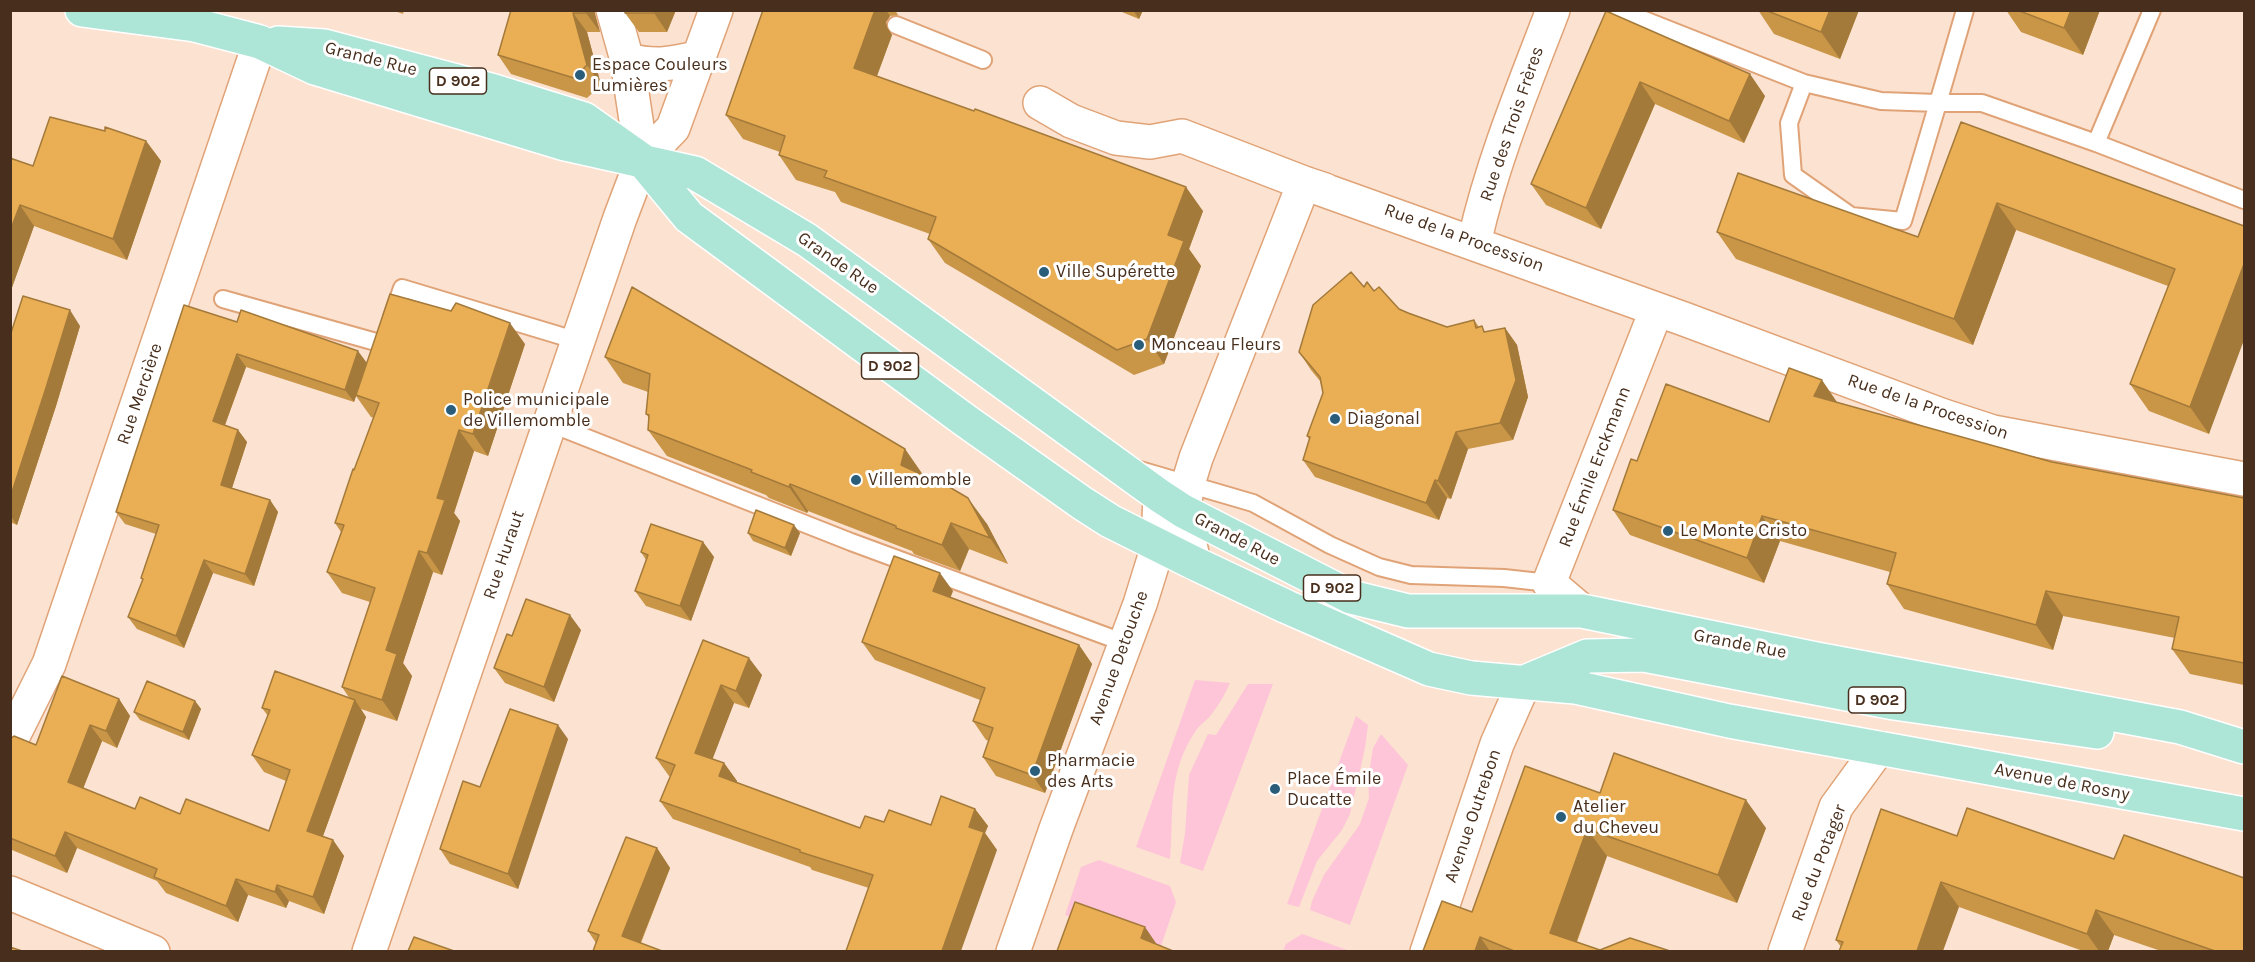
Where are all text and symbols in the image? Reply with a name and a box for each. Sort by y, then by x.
street label: Grande Rue [323,37,419,81]
street label: Rue des Trois Frères [1475,44,1549,204]
place label: Espace Couleurs Lumières [592,54,728,97]
road number: D 902 [430,68,486,94]
marker: Espace Couleurs Lumières [573,68,587,82]
street label: Rue de la Procession [1381,199,1547,277]
street label: Grande Rue [793,227,883,299]
place label: Ville Supérette [1056,261,1175,283]
marker: Ville Supérette [1037,265,1051,279]
place label: Monceau Fleurs [1151,334,1281,356]
marker: Monceau Fleurs [1132,338,1146,352]
street label: Rue Mercière [113,340,167,448]
road number: D 902 [862,353,918,379]
street label: Rue de la Procession [1845,369,2011,445]
street label: Rue Émile Erckmann [1554,383,1636,551]
place label: Police municipale de Villemomble [463,389,609,432]
marker: Police municipale de Villemomble [444,403,458,417]
place label: Diagonal [1347,408,1420,430]
marker: Diagonal [1328,412,1342,426]
place label: Villemomble [868,469,971,491]
marker: Villemomble [849,473,863,487]
street label: Grande Rue [1190,507,1284,571]
street label: Rue Huraut [479,508,529,602]
place label: Le Monte Cristo [1680,520,1807,542]
marker: Le Monte Cristo [1661,524,1675,538]
road number: D 902 [1304,575,1360,601]
street label: Avenue Detouche [1085,588,1153,728]
street label: Grande Rue [1692,624,1788,664]
road number: D 902 [1848,687,1906,713]
street label: Avenue Outrebon [1440,746,1506,886]
place label: Pharmacie des Arts [1047,750,1135,792]
street label: Avenue de Rosny [1993,758,2131,806]
marker: Pharmacie des Arts [1028,764,1042,778]
place label: Place Émile Ducatte [1287,768,1381,810]
marker: Place Émile Ducatte [1268,782,1282,796]
place label: Atelier du Cheveu [1573,796,1659,838]
street label: Rue du Potager [1787,801,1851,925]
marker: Atelier du Cheveu [1554,810,1568,824]

